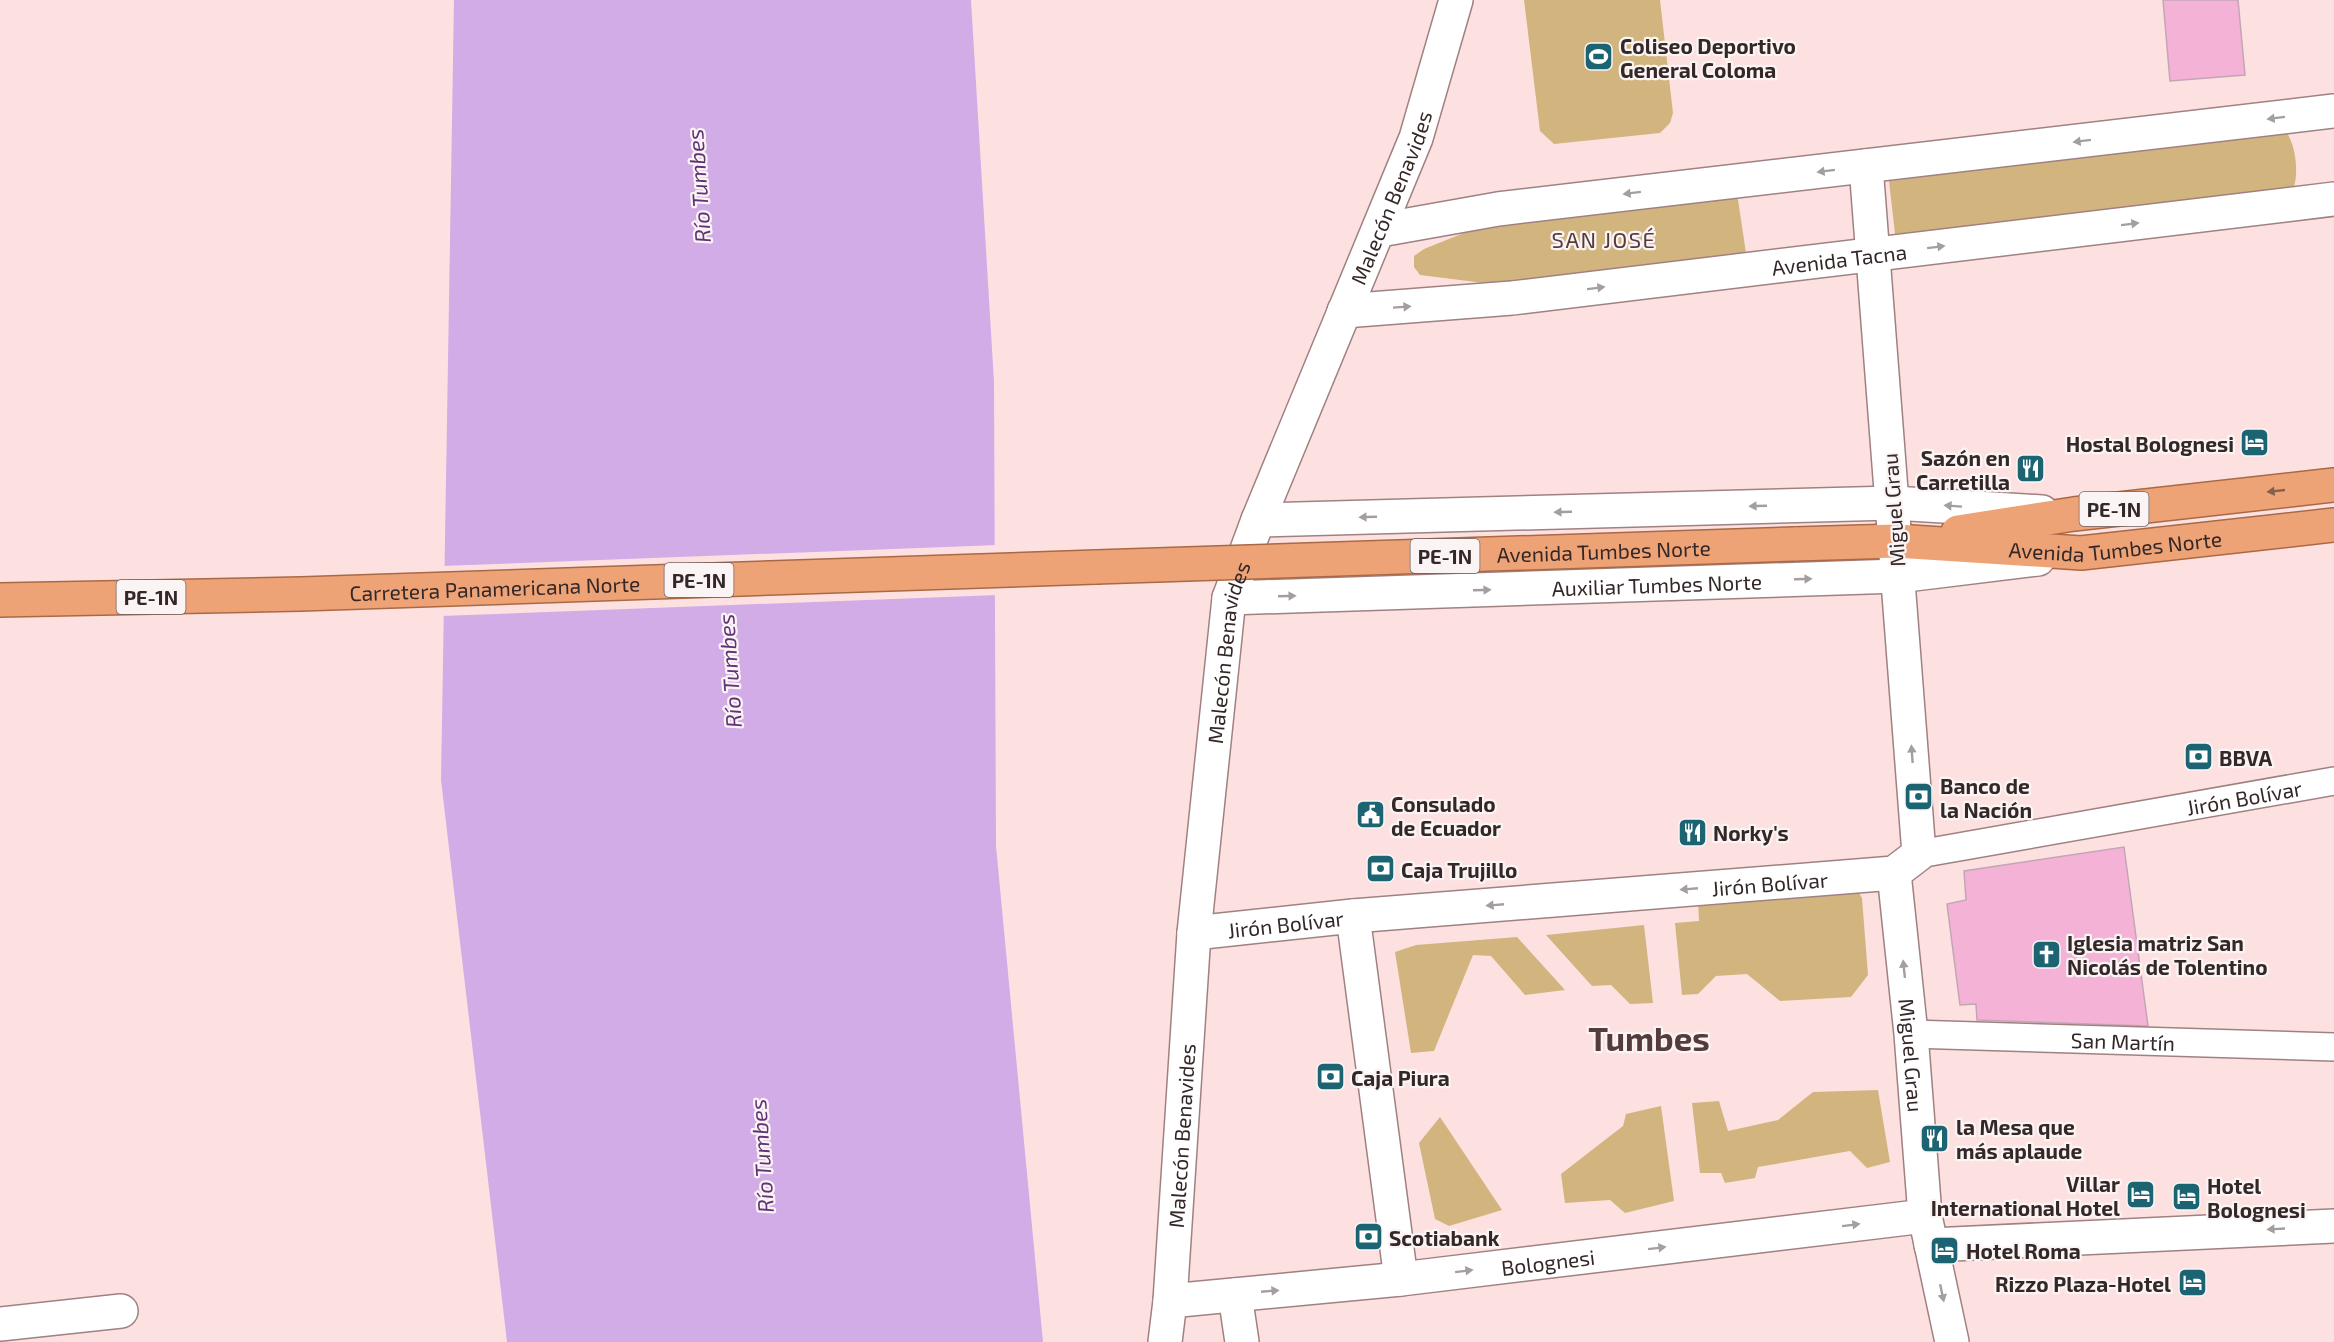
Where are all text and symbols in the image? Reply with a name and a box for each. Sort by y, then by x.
place label: Coliseo Deportivo General Coloma [1620,33,1796,82]
sports icon: Coliseo Deportivo General Coloma [1583,41,1615,73]
street label: Malecón Benavides [1344,108,1436,288]
one-way arrow [2266,113,2285,123]
water label: Río Tumbes [681,128,715,244]
one-way arrow [2073,136,2092,145]
one-way arrow [1816,166,1835,176]
one-way arrow [1623,189,1642,198]
one-way arrow [2120,219,2139,229]
district label: SAN JOSÉ [1552,226,1656,252]
street label: Avenida Tacna [1770,238,1908,279]
one-way arrow [1927,242,1946,251]
one-way arrow [1587,283,1606,293]
one-way arrow [1393,302,1412,312]
hotel icon: Hostal Bolognesi [2239,427,2271,459]
place label: Hostal Bolognesi [2066,431,2234,456]
place label: Sazón en Carretilla [1916,445,2010,494]
street label: Miguel Grau [1877,452,1909,568]
restaurant icon: Sazón en Carretilla [2015,453,2047,485]
one-way arrow [2266,486,2285,496]
road number: PE-1N [2080,492,2148,526]
one-way arrow [1749,502,1768,511]
one-way arrow [1943,502,1962,511]
one-way arrow [1554,507,1573,516]
one-way arrow [1359,512,1378,522]
street label: Avenida Tumbes Norte [2008,525,2223,566]
street label: Avenida Tumbes Norte [1496,534,1711,566]
road number: PE-1N [1410,539,1480,573]
street label: Malecón Benavides [1201,558,1254,745]
road number: PE-1N [664,563,734,597]
street label: Auxiliar Tumbes Norte [1551,568,1762,600]
street label: Carretera Panamericana Norte [349,570,641,605]
one-way arrow [1793,575,1812,584]
road number: PE-1N [116,580,186,614]
one-way arrow [1473,585,1492,594]
one-way arrow [1278,592,1297,601]
water label: Río Tumbes [712,613,746,729]
bank icon: BBVA [2182,741,2214,773]
one-way arrow [1907,744,1916,763]
place label: BBVA [2219,745,2272,770]
place label: Banco de la Nación [1940,773,2032,822]
street label: Jirón Bolívar [2184,774,2304,819]
bank icon: Banco de la Nación [1903,781,1935,813]
place label: Consulado de Ecuador [1391,791,1501,840]
public building icon: Consulado de Ecuador [1354,799,1386,831]
restaurant icon: Norky's [1676,816,1708,848]
place label: Norky's [1713,820,1789,846]
bank icon: Caja Trujillo [1364,853,1396,885]
place label: Caja Trujillo [1401,857,1517,882]
street label: Jirón Bolívar [1711,866,1830,900]
one-way arrow [1680,884,1699,894]
one-way arrow [1485,900,1504,909]
street label: Jirón Bolívar [1226,905,1345,942]
place label: Iglesia matriz San Nicolás de Tolentino [2067,930,2268,979]
church icon: Iglesia matriz San Nicolás de Tolentino [2030,938,2062,970]
one-way arrow [1900,960,1909,979]
street label: Miguel Grau [1895,997,1929,1113]
district label: Tumbes [1588,1018,1710,1058]
street label: San Martín [2071,1026,2175,1055]
street label: Malecón Benavides [1162,1043,1199,1229]
bank icon: Caja Piura [1314,1061,1346,1093]
place label: Caja Piura [1351,1065,1450,1090]
water label: Río Tumbes [744,1098,778,1214]
place label: la Mesa que más aplaude [1956,1114,2083,1163]
restaurant icon: la Mesa que más aplaude [1919,1122,1951,1154]
place label: Villar International Hotel [1931,1171,2120,1220]
place label: Hotel Bolognesi [2207,1173,2306,1222]
hotel icon: Villar International Hotel [2125,1179,2157,1211]
hotel icon: Hotel Bolognesi [2170,1181,2202,1213]
one-way arrow [1842,1220,1861,1229]
bank icon: Scotiabank [1352,1221,1384,1253]
place label: Scotiabank [1389,1225,1500,1250]
one-way arrow [2266,1225,2285,1234]
hotel icon: Hotel Roma [1929,1234,1961,1266]
place label: Hotel Roma [1966,1238,2081,1263]
street label: Bolognesi [1500,1243,1596,1279]
one-way arrow [1648,1243,1667,1253]
one-way arrow [1454,1266,1473,1276]
hotel icon: Rizzo Plaza-Hotel [2176,1267,2208,1299]
place label: Rizzo Plaza-Hotel [1995,1271,2171,1296]
one-way arrow [1938,1284,1947,1303]
one-way arrow [1260,1286,1279,1296]

